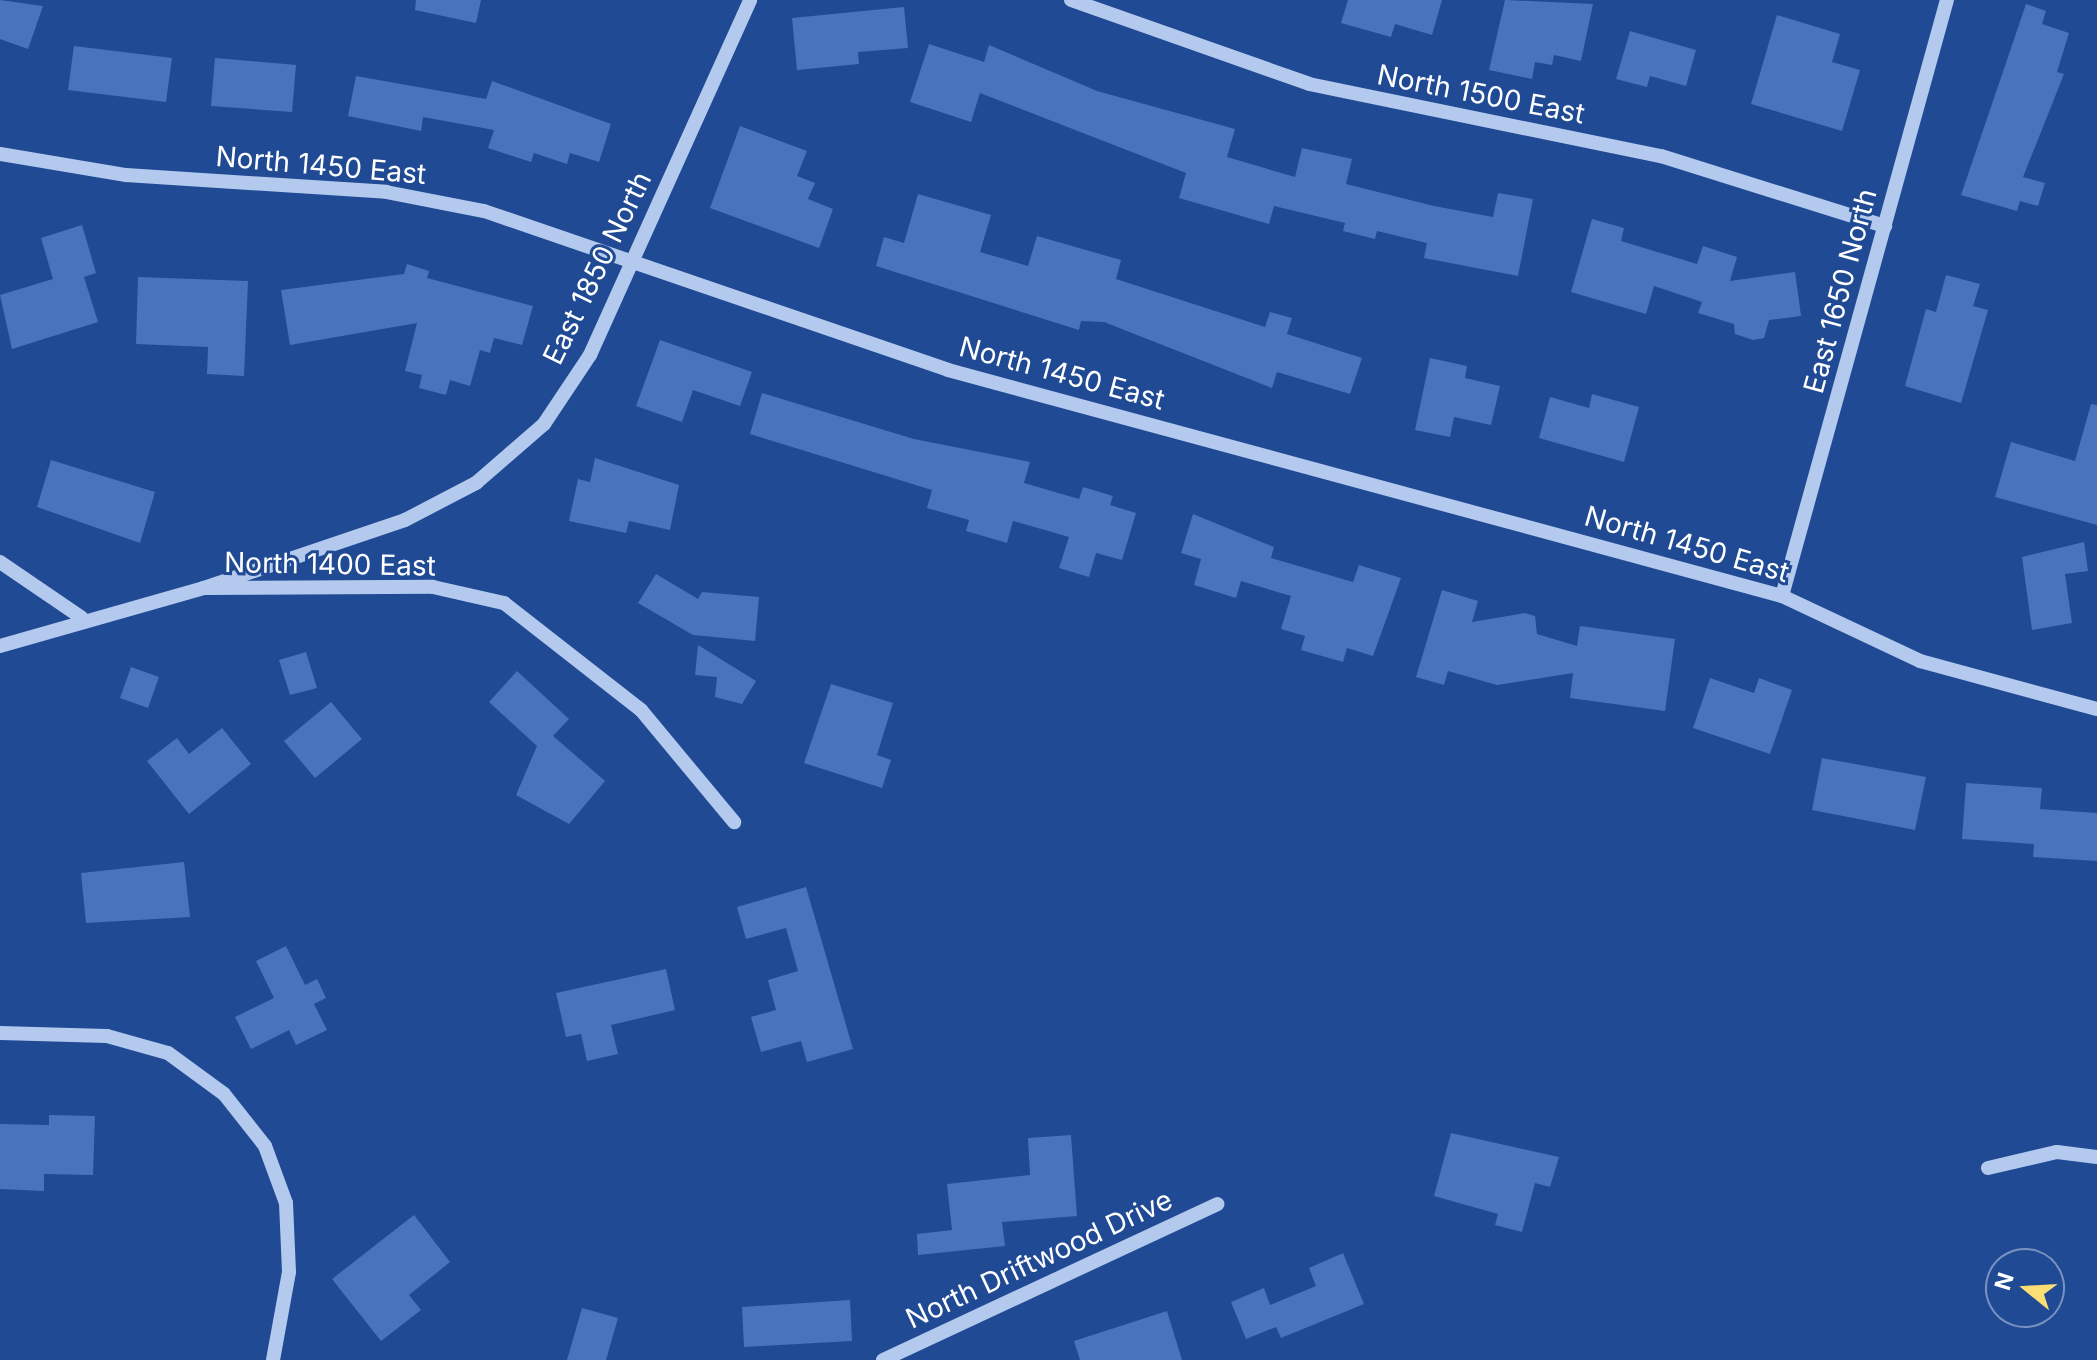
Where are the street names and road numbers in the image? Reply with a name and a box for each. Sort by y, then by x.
street label: North 1500 East [1374,57,1588,131]
street label: North 1450 East [214,139,428,191]
street label: East 1850 North [536,166,658,370]
street label: East 1650 North [1797,185,1883,397]
street label: North 1450 East [956,329,1168,417]
street label: North 1450 East [1581,499,1793,589]
street label: North 1400 East [224,545,436,583]
street label: North Driftwood Drive [901,1183,1177,1335]

